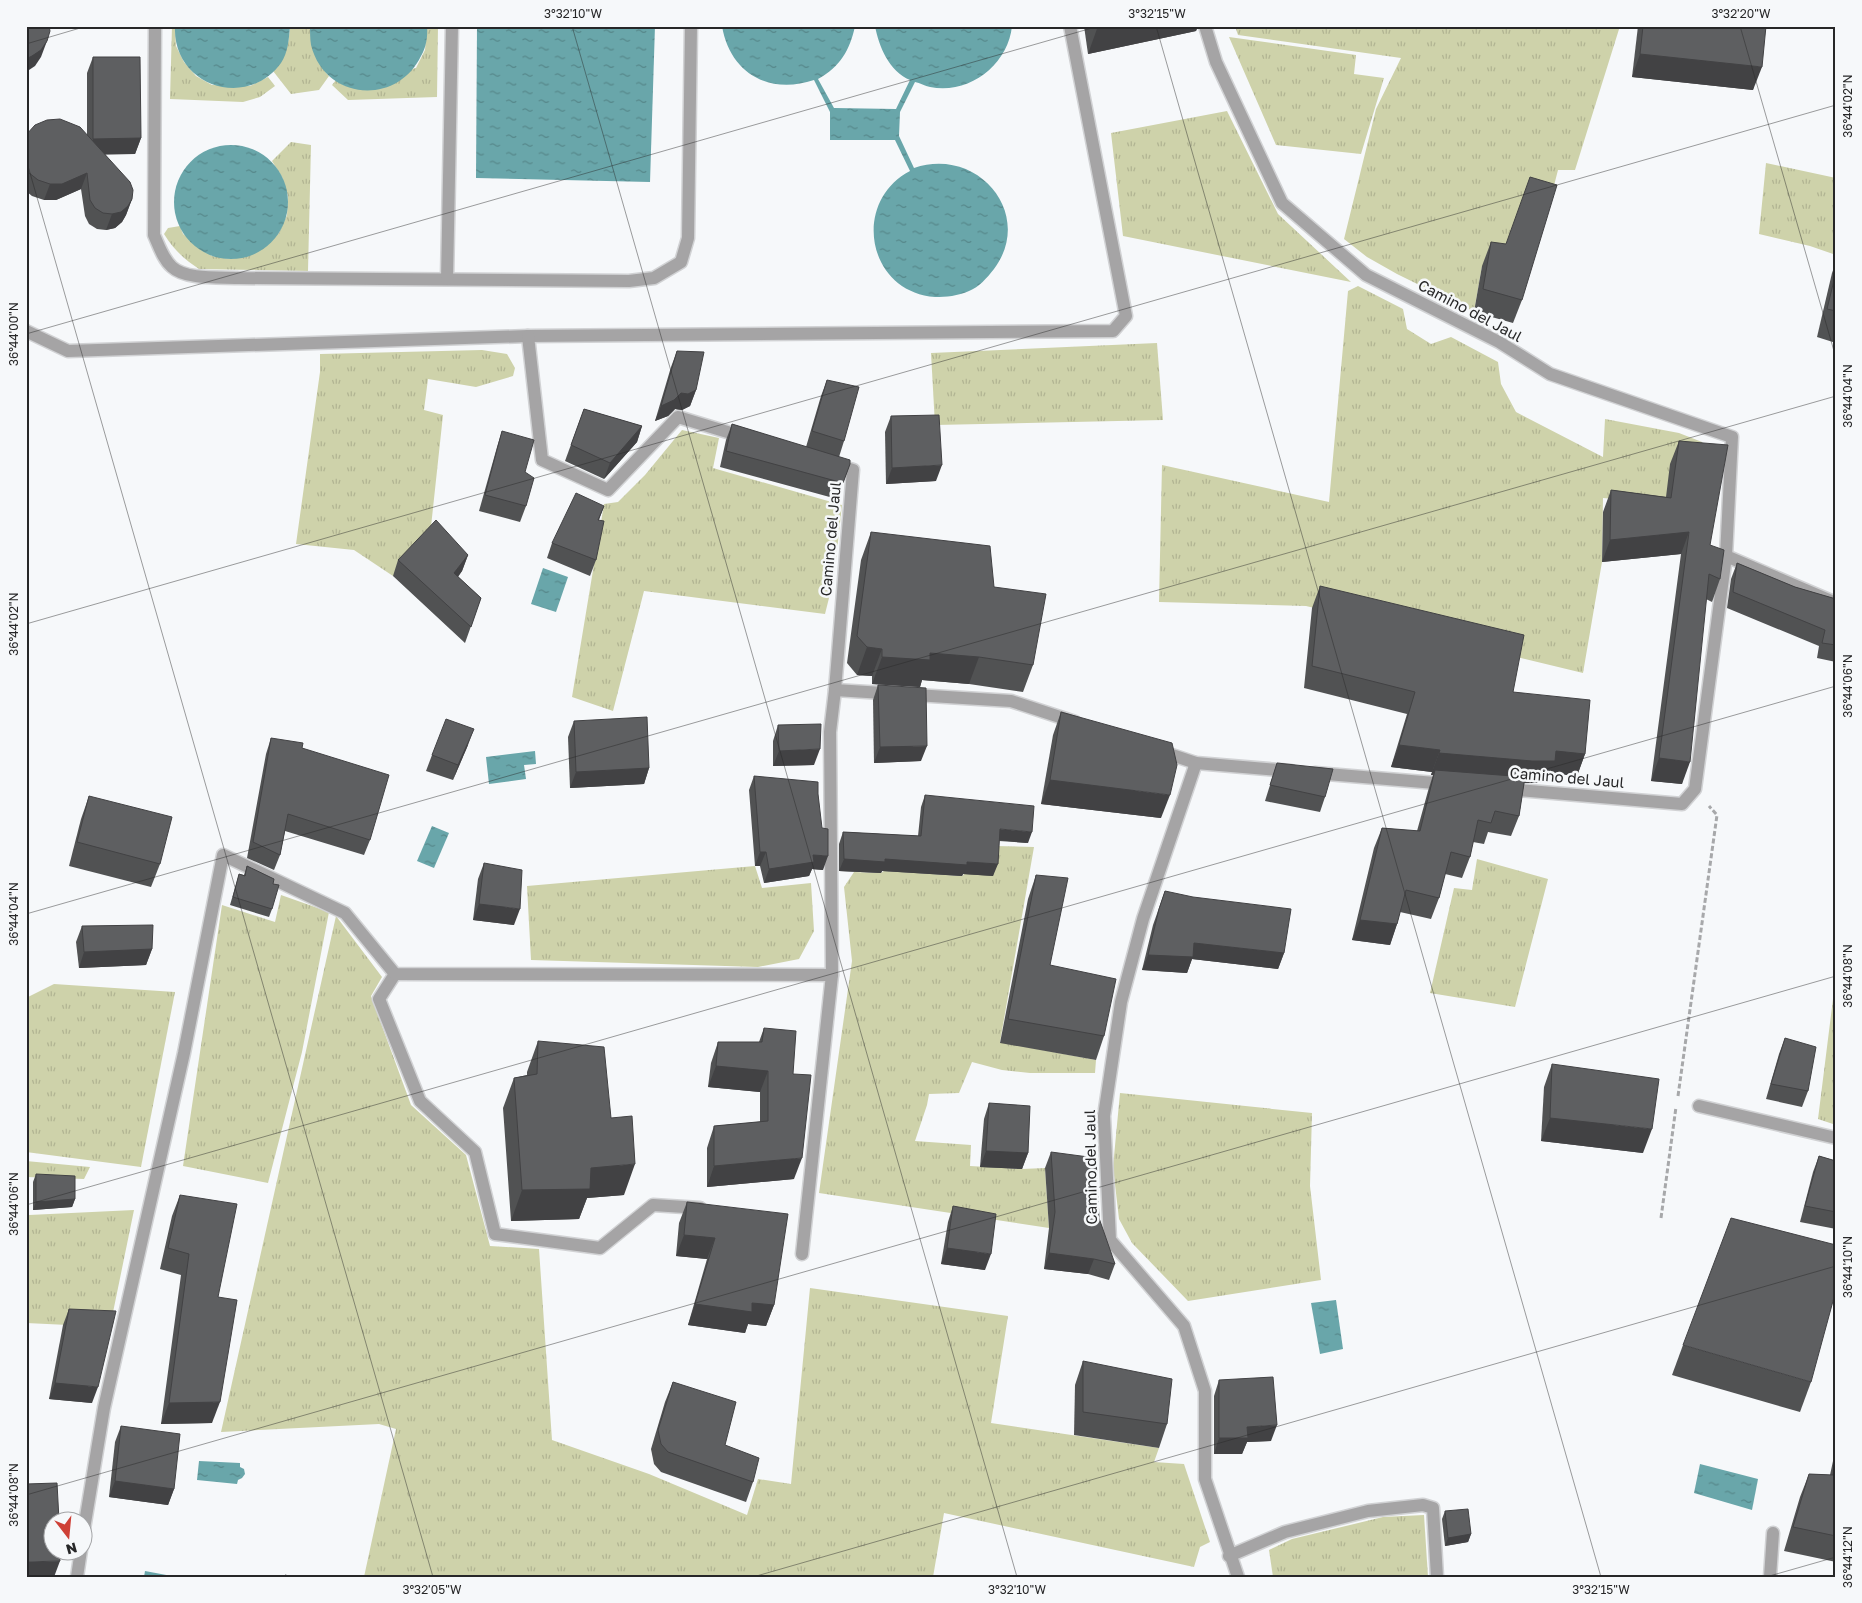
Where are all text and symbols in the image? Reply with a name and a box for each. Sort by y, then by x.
text: 3°32'10"W [544,6,602,21]
text: 3°32'15"W [1128,6,1186,21]
text: 3°32'20"W [1711,6,1771,21]
text: 36°44'02"N [1840,74,1855,138]
street label: Camino del Jaul [1415,275,1526,345]
text: 36°44'00"N [6,302,21,366]
text: 36°44'04"N [1840,364,1855,428]
street label: Camino del Jaul [816,481,844,597]
text: 36°44'02"N [6,592,21,656]
text: 36°44'06"N [1840,654,1855,718]
street label: Camino del Jaul [1509,763,1625,791]
text: 36°44'04"N [6,882,21,946]
text: 36°44'08"N [1840,944,1855,1008]
street label: Camino del Jaul [1080,1109,1100,1225]
text: 36°44'06"N [6,1172,21,1236]
text: 36°44'10"N [1840,1236,1855,1298]
text: 36°44'08"N [6,1463,21,1527]
north arrow [42,1510,92,1560]
text: 36°44'12"N [1840,1526,1855,1588]
text: N [64,1539,79,1559]
text: 3°32'05"W [402,1582,462,1597]
text: 3°32'10"W [988,1582,1046,1597]
text: 3°32'15"W [1572,1582,1630,1597]

